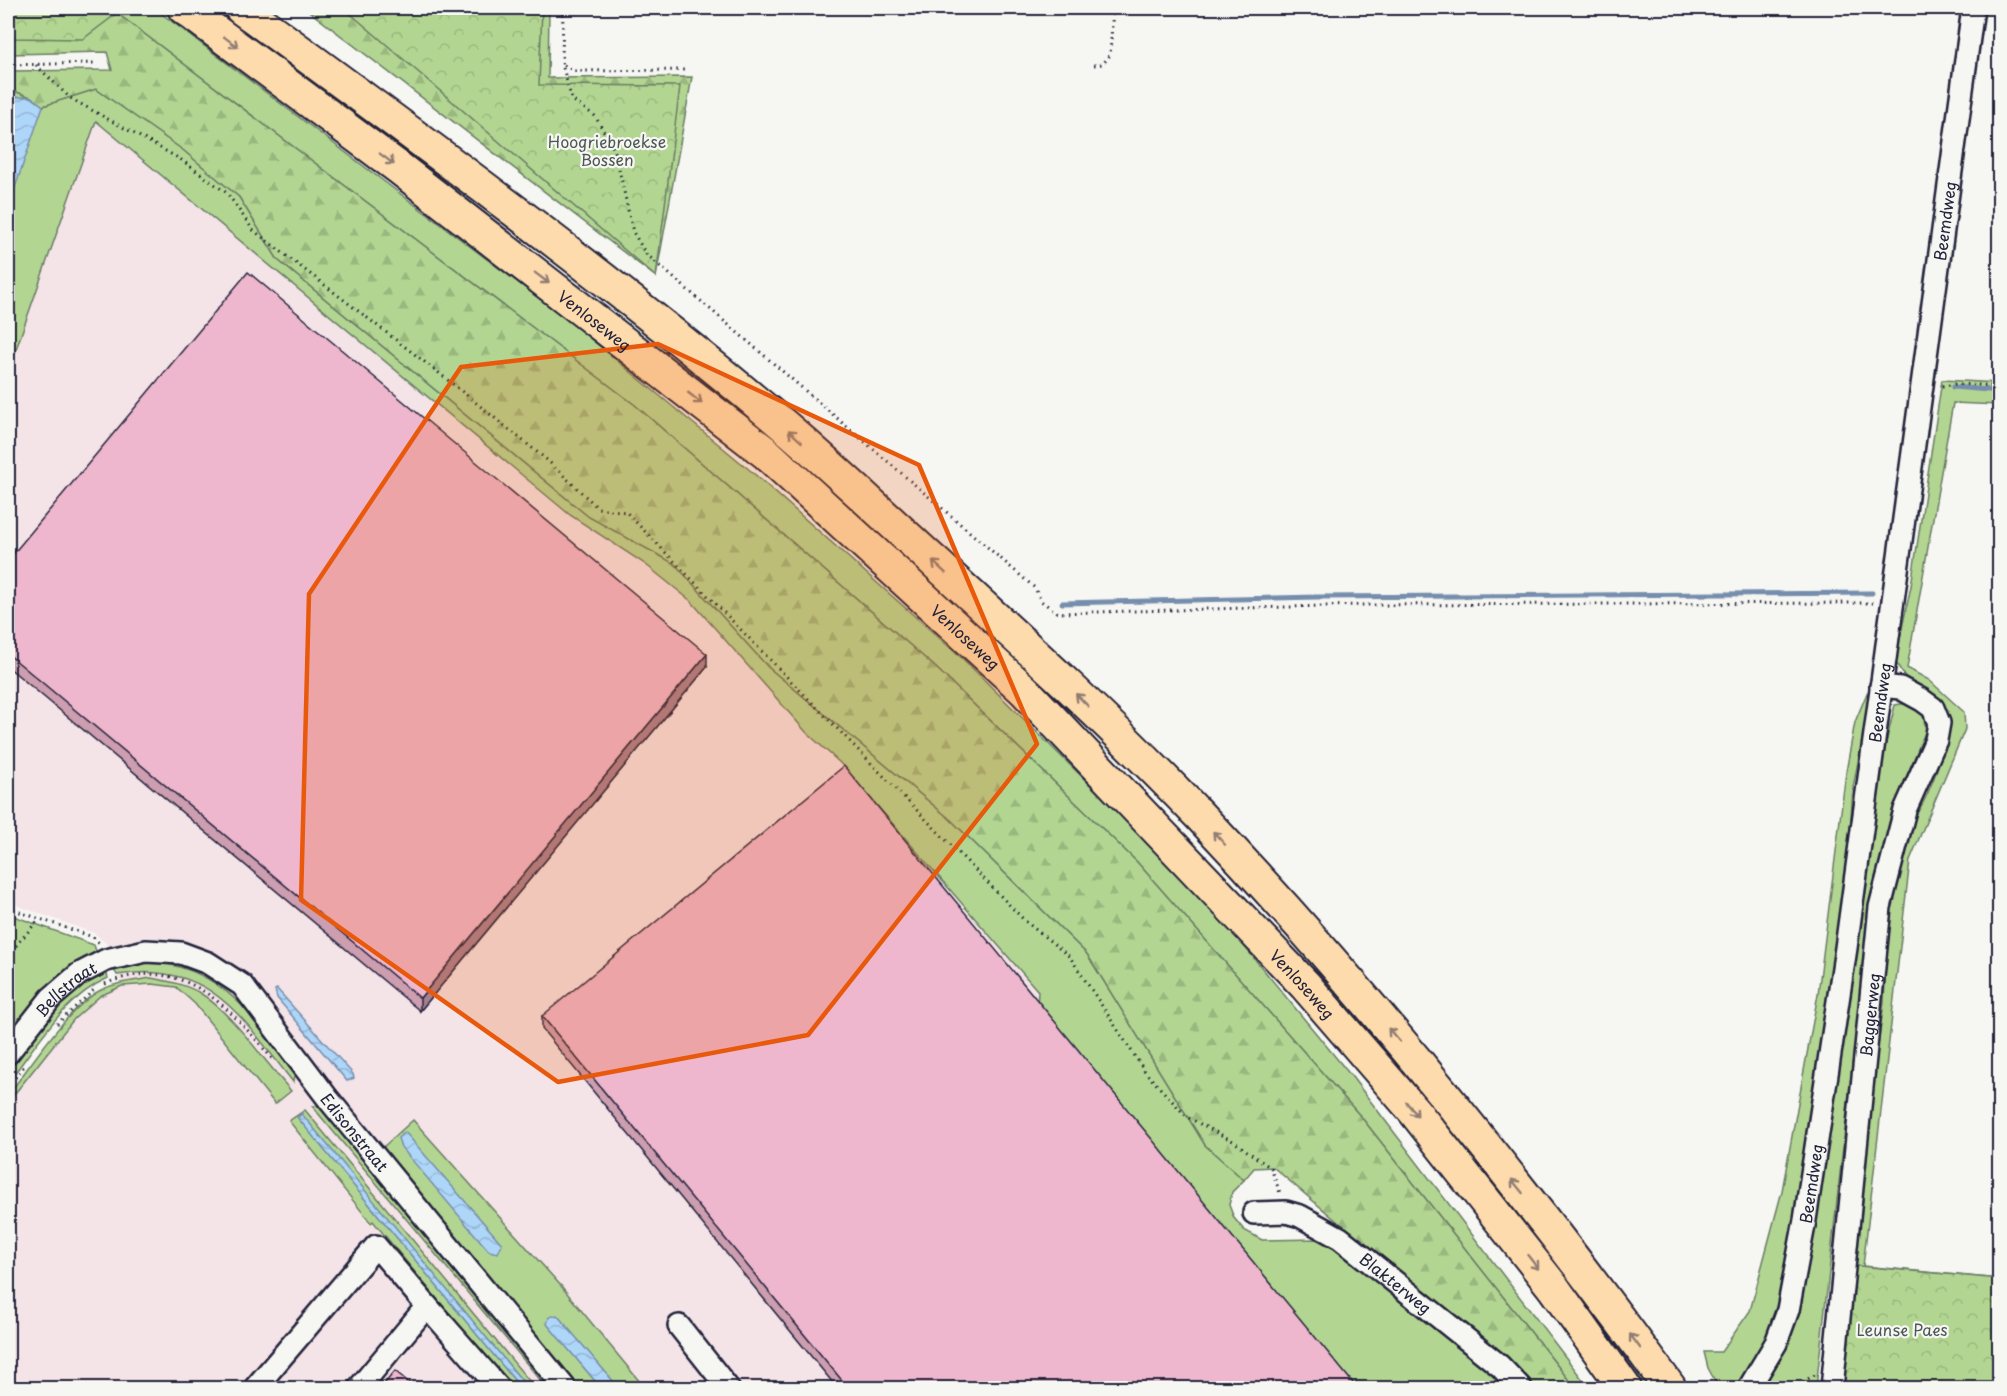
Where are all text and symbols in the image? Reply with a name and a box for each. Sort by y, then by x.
one-way arrow [222,36,238,49]
park label: Hoogriebroekse Bossen [548,129,666,171]
one-way arrow [378,153,394,165]
street label: Beemdweg [1927,179,1962,262]
one-way arrow [533,271,549,284]
street label: Venloseweg [553,284,637,356]
one-way arrow [687,391,703,404]
one-way arrow [788,429,803,443]
one-way arrow [932,560,947,574]
street label: Venloseweg [926,598,1006,675]
street label: Beemdweg [1862,661,1896,744]
one-way arrow [1075,692,1089,707]
one-way arrow [1212,831,1226,846]
street label: Venloseweg [1265,943,1341,1024]
street label: Bellstraat [29,955,101,1022]
street label: Baggerweg [1853,972,1885,1058]
one-way arrow [1387,1028,1401,1043]
street label: Edisonstraat [316,1088,395,1177]
one-way arrow [1405,1101,1418,1117]
street label: Beemdweg [1793,1142,1828,1225]
one-way arrow [1511,1178,1524,1194]
street label: Blakterweg [1355,1247,1437,1319]
one-way arrow [1526,1254,1540,1269]
park label: Leunse Paes [1857,1317,1947,1341]
one-way arrow [1629,1334,1641,1350]

